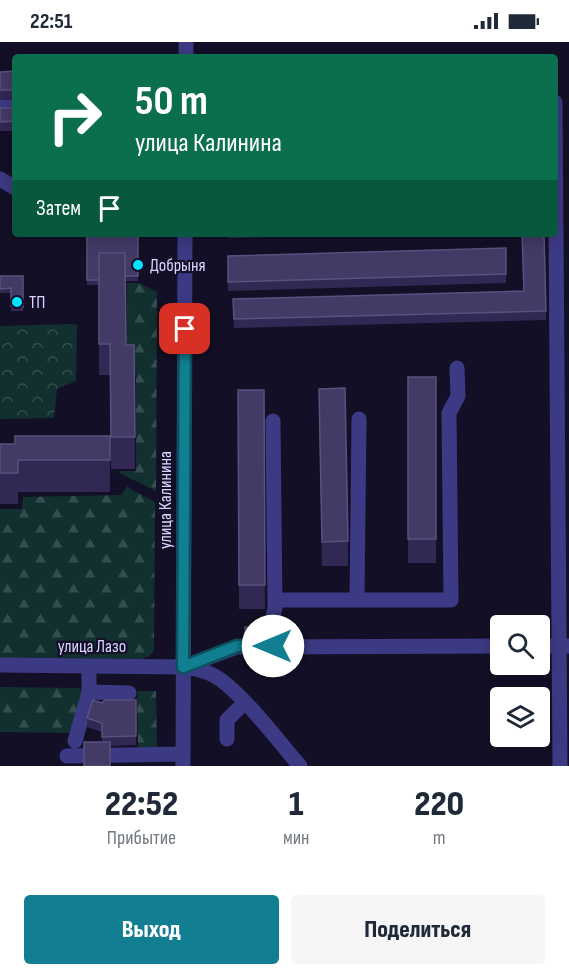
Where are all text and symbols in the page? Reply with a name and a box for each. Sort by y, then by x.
text: 22:51 [30,8,72,35]
text: 50 m [135,76,208,127]
icon: right [36,78,114,156]
text: улица Калинина [135,127,282,159]
icon: arrive [93,192,126,225]
text: Затем [36,195,81,222]
place label: Добрыня [150,255,206,276]
marker: Добрыня [131,258,145,272]
place label: ТП [29,292,45,313]
marker: ТП [10,295,24,309]
pin [159,303,210,354]
icon: arrive [168,312,201,345]
street label: улица Калинина [155,451,176,549]
position arrow [241,614,305,678]
map controls [490,615,550,747]
button: search [490,615,550,675]
street label: улица Лазо [58,636,126,657]
button: layers [490,687,550,747]
text: 22:52 [105,783,178,826]
text: 1 [289,783,304,826]
text: 220 [414,783,464,826]
text: Прибытие [107,826,176,850]
text: мин [283,826,309,850]
text: m [433,826,446,850]
button: Выход [24,895,279,964]
button: Поделиться [291,895,545,964]

